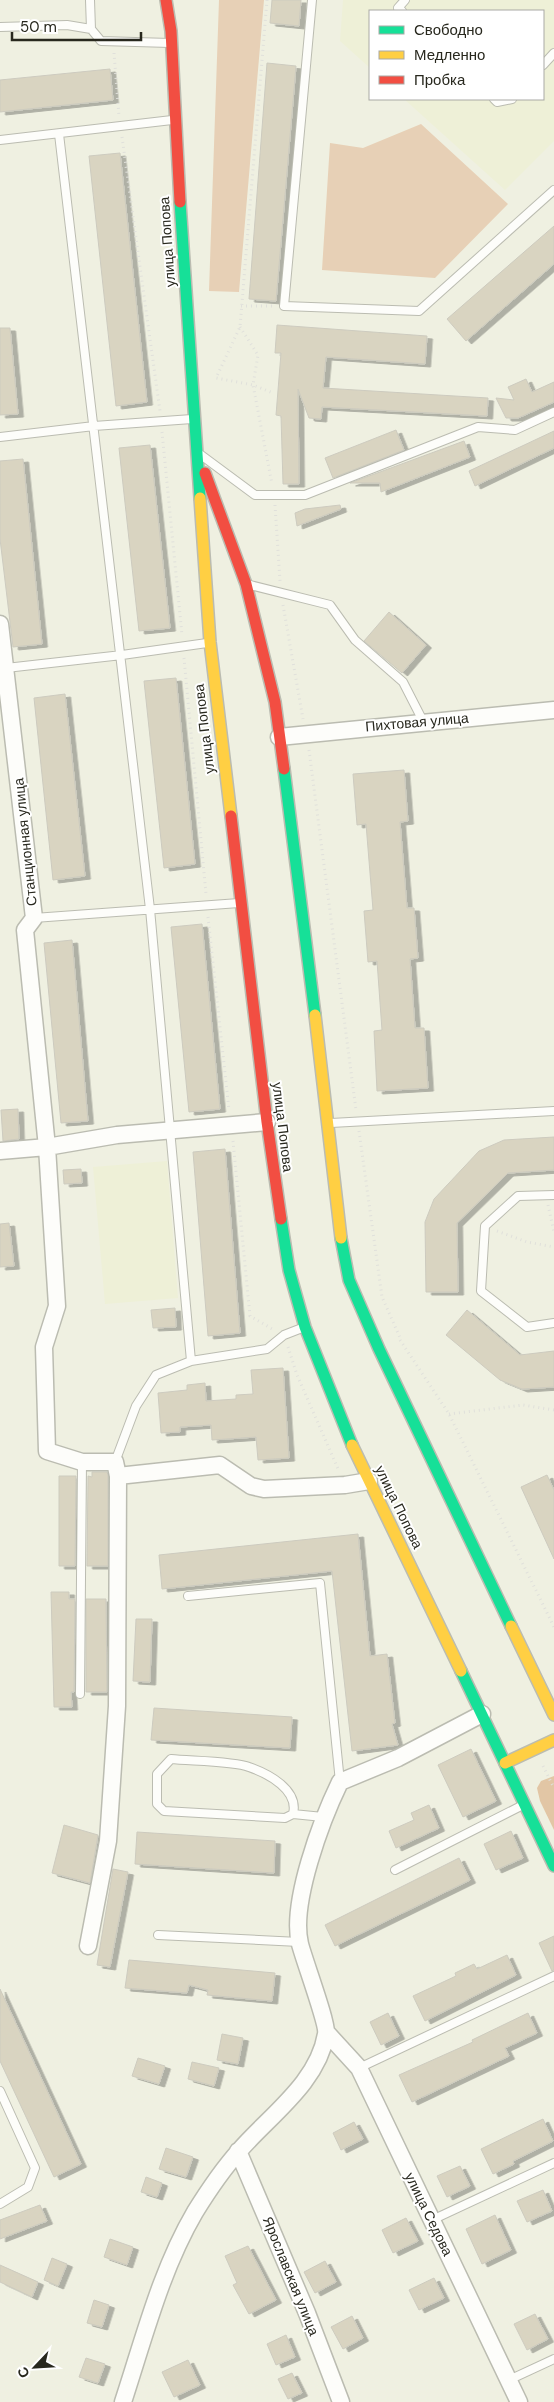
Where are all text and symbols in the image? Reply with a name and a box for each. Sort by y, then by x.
scale bar [12,10,141,42]
legend [369,10,544,100]
text: 50 m [20,17,57,37]
text: Свободно [414,20,483,40]
text: Медленно [414,45,485,65]
text: Пробка [414,70,466,90]
street label: улица Попова [155,196,179,288]
street label: улица Попова [190,683,218,775]
street label: Пихтовая улица [365,708,470,735]
street label: Станционная улица [9,777,41,907]
street label: улица Попова [269,1081,297,1173]
street label: улица Попова [371,1462,427,1552]
street label: улица Седова [401,2169,457,2259]
street label: Ярославская улица [259,2214,323,2338]
north arrow [10,2342,60,2392]
text: С [13,2364,34,2381]

